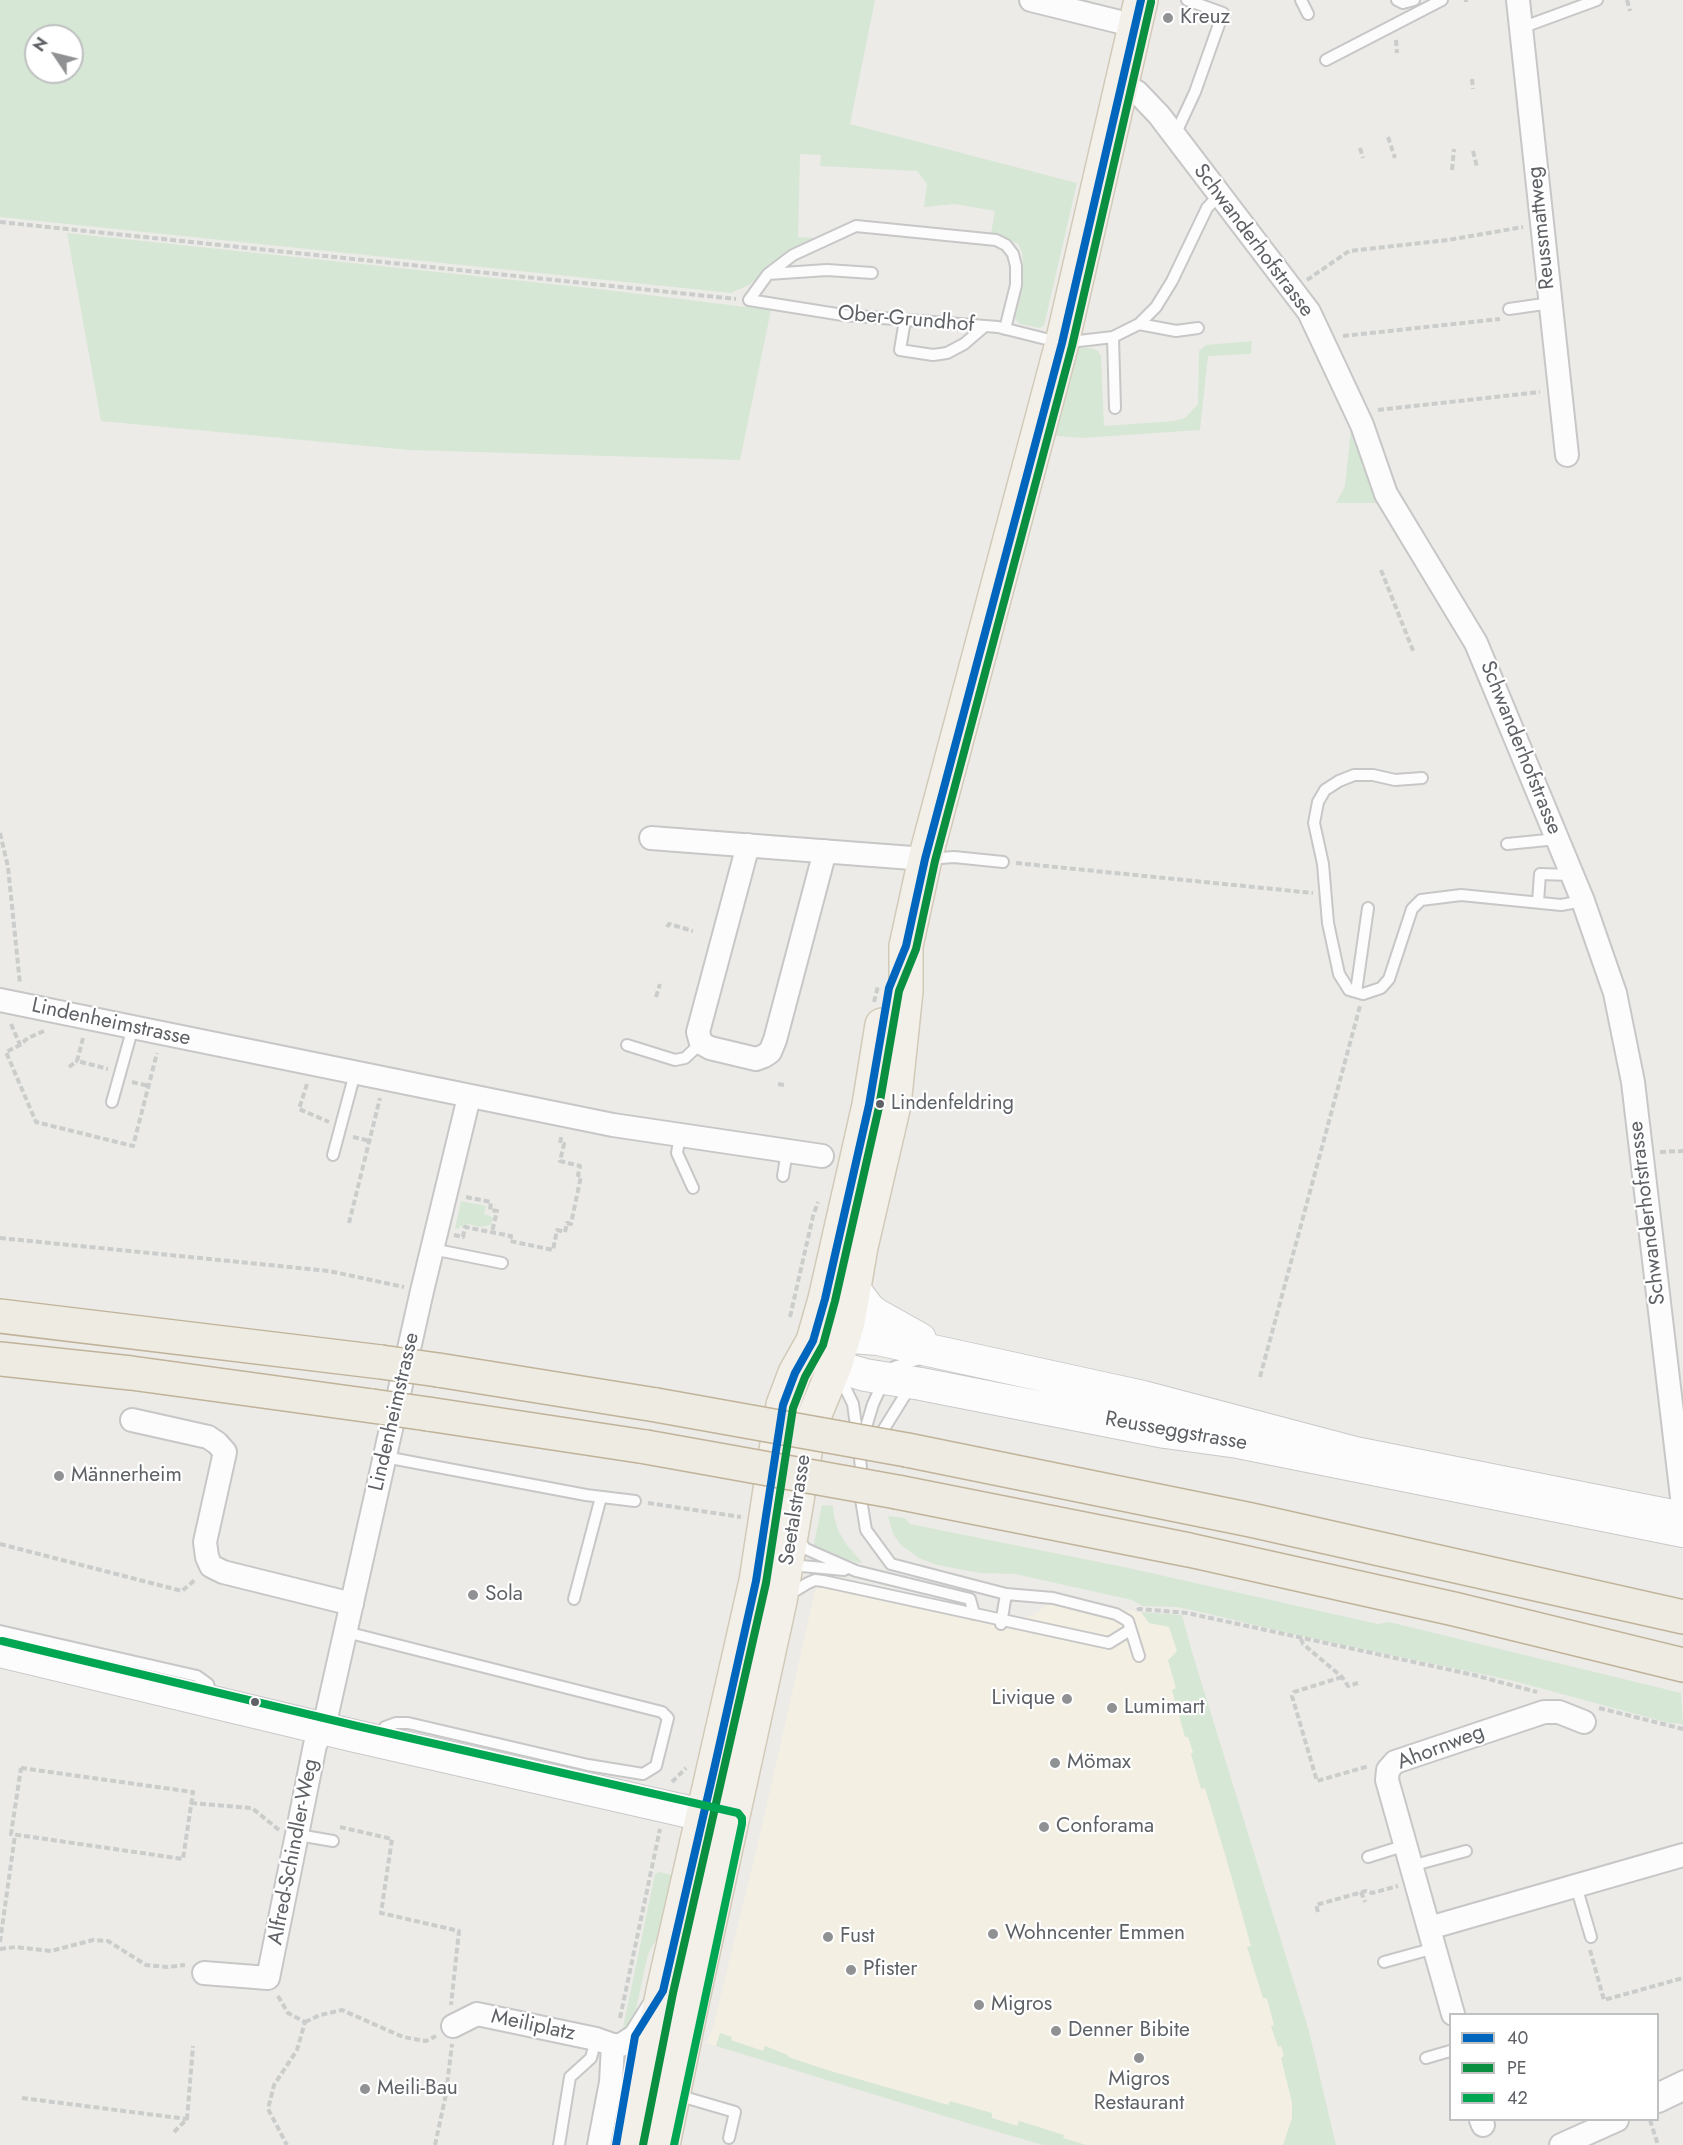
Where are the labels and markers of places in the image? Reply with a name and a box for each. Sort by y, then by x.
place label: Kreuz [1180,5,1230,31]
marker: Kreuz [1161,11,1175,25]
place label: Lindenfeldring [891,1092,1014,1116]
marker: Lindenfeldring [874,1098,886,1110]
place label: Männerheim [71,1463,182,1489]
marker: Männerheim [52,1469,66,1483]
place label: Sola [485,1582,523,1608]
marker: Sola [466,1588,480,1602]
place label: Livique [992,1686,1055,1712]
marker: Livique [1060,1692,1074,1706]
place label: Lumimart [1124,1695,1205,1721]
unlabelled marker [249,1696,261,1708]
marker: Lumimart [1105,1701,1119,1715]
place label: Mömax [1067,1750,1131,1776]
marker: Mömax [1048,1756,1062,1770]
place label: Conforama [1056,1814,1154,1840]
marker: Conforama [1037,1820,1051,1834]
place label: Wohncenter Emmen [1005,1921,1185,1947]
place label: Fust [840,1924,875,1950]
marker: Wohncenter Emmen [986,1927,1000,1941]
marker: Fust [821,1930,835,1944]
place label: Pfister [863,1957,917,1983]
marker: Pfister [844,1963,858,1977]
place label: Migros [991,1992,1052,2018]
marker: Migros [972,1998,986,2012]
place label: Denner Bibite [1068,2018,1190,2044]
marker: Denner Bibite [1049,2024,1063,2038]
marker: Migros Restaurant [1132,2051,1146,2065]
place label: Migros Restaurant [1094,2067,1184,2117]
place label: Meili-Bau [377,2076,458,2102]
marker: Meili-Bau [358,2082,372,2096]

